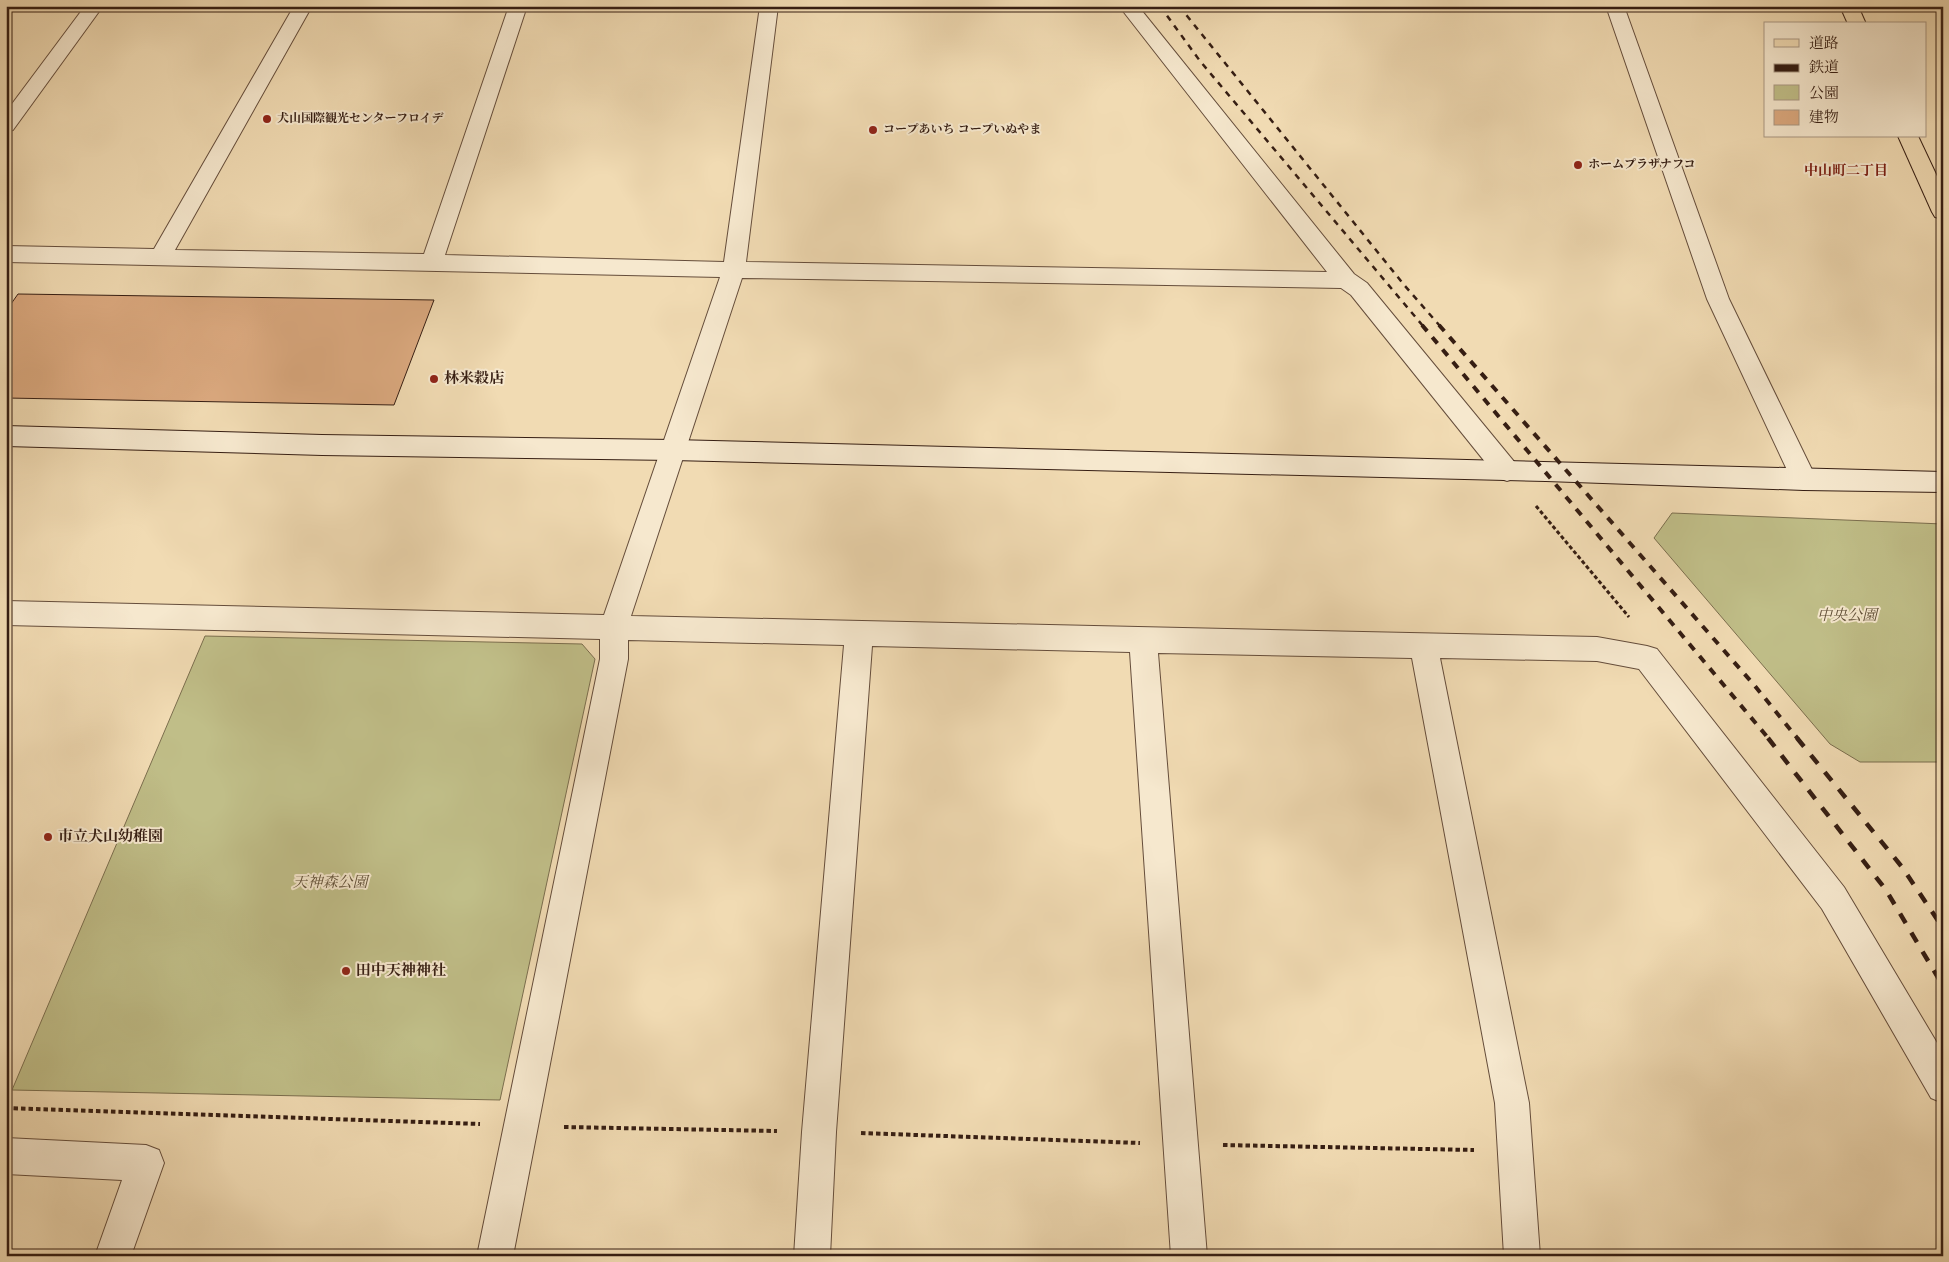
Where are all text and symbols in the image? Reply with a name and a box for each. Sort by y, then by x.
legend [1764,22,1926,138]
text: 道路 [1809,35,1839,52]
text: 鉄道 [1809,59,1839,76]
text: 公園 [1809,85,1839,102]
text: 建物 [1809,109,1839,126]
place label: 犬山国際観光センターフロイデ [277,111,444,125]
marker: 犬山国際観光センターフロイデ [261,113,273,125]
place label: コープあいち コープいぬやま [883,123,1041,136]
marker: コープあいち コープいぬやま [867,124,879,136]
place label: ホームプラザナフコ [1588,157,1695,171]
marker: ホームプラザナフコ [1572,159,1584,171]
district label: 中山町二丁目 [1804,163,1888,178]
place label: 林米穀店 [444,370,504,387]
marker: 林米穀店 [428,373,440,385]
park label: 中央公園 [1817,607,1880,624]
place label: 市立犬山幼稚園 [58,828,163,845]
marker: 市立犬山幼稚園 [42,831,54,843]
park label: 天神森公園 [292,874,370,891]
place label: 田中天神神社 [356,962,446,979]
marker: 田中天神神社 [340,965,352,977]

